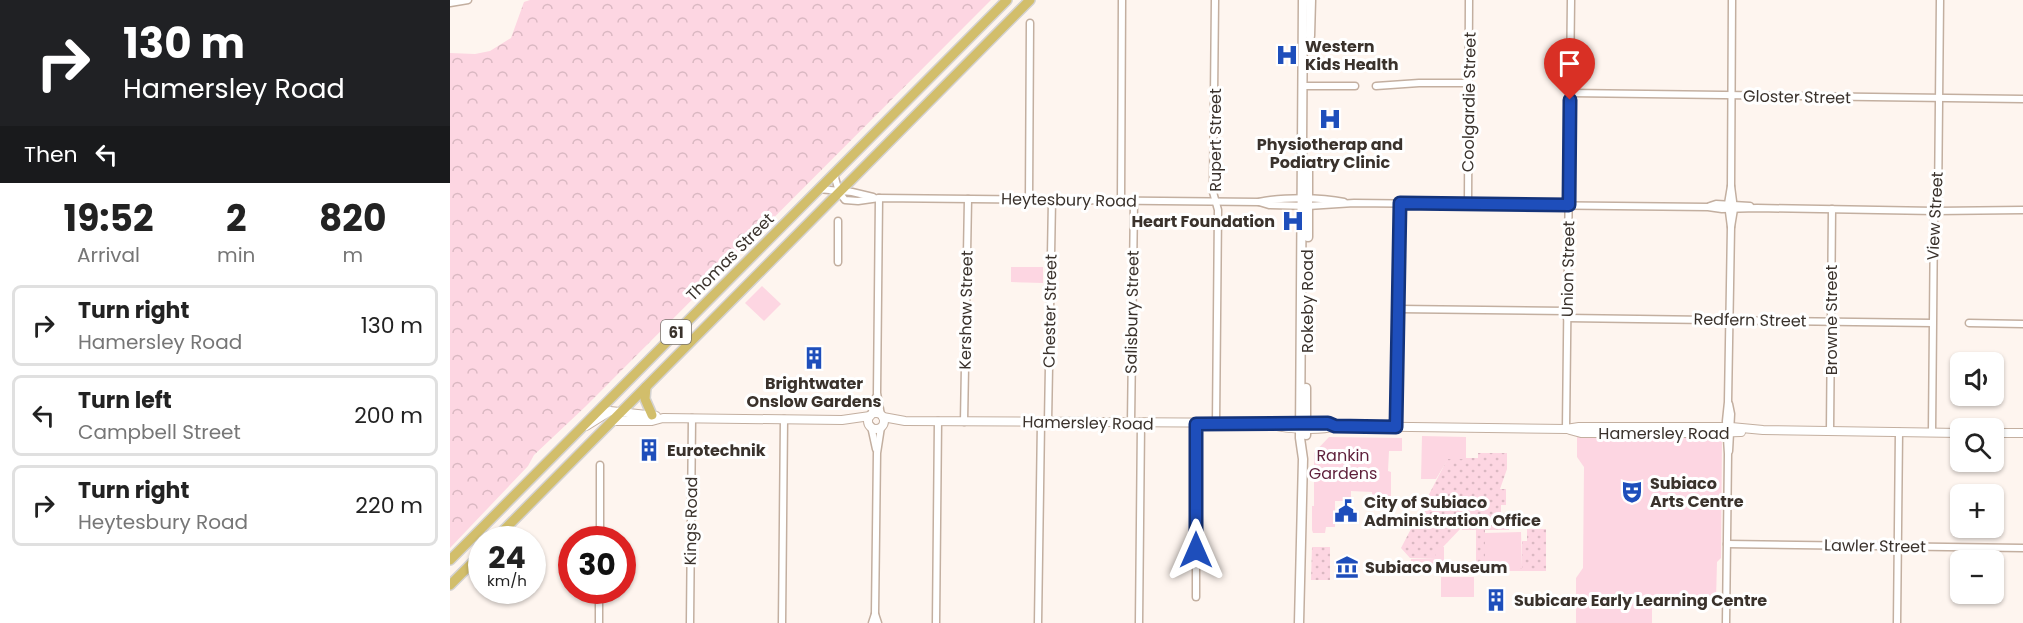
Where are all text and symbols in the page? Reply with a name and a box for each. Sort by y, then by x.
text: 130 m [123,14,245,73]
icon: right [24,24,102,102]
street label: Coolgardie Street [1456,32,1482,172]
place label: Western Kids Health [1305,35,1398,76]
pin [1544,38,1595,100]
hospital icon: Western Kids Health [1274,42,1300,68]
icon: arrive [1553,47,1586,80]
text: Hamersley Road [123,70,345,107]
street label: Gloster Street [1743,85,1851,109]
street label: Rupert Street [1204,88,1227,192]
hospital icon: Physiotherap and Podiatry Clinic [1317,106,1343,132]
place label: Physiotherap and Podiatry Clinic [1257,133,1403,174]
icon: left [90,138,123,171]
text: Then [24,139,78,170]
street label: View Street [1921,171,1949,261]
street label: Heytesbury Road [1001,187,1137,213]
text: 19:52 [64,193,153,244]
text: 2 [226,193,247,244]
text: 820 [319,193,386,244]
street label: Thomas Street [681,208,779,306]
hospital icon: Heart Foundation [1280,208,1306,234]
place label: Heart Foundation [1131,210,1275,233]
street label: Union Street [1556,220,1580,317]
text: Arrival [77,241,140,269]
text: min [217,241,255,269]
text: m [342,241,363,269]
street label: Rokeby Road [1296,249,1319,353]
street label: Kershaw Street [953,250,979,370]
street label: Salisbury Street [1119,250,1145,374]
street label: Chester Street [1038,254,1062,368]
street label: Browne Street [1820,265,1843,375]
text: Turn right [78,295,189,326]
street label: Redfern Street [1693,308,1807,332]
icon: right [27,309,60,342]
text: 130 m [361,310,423,341]
road number: 61 [661,320,691,344]
text: Hamersley Road [78,328,242,356]
building icon: Brightwater Onslow Gardens [801,345,827,371]
map controls [1950,352,2004,604]
button: sound [1950,352,2004,406]
place label: Brightwater Onslow Gardens [747,372,881,413]
text: Turn left [78,385,172,416]
icon: left [27,399,60,432]
text: 200 m [354,400,423,431]
street label: Hamersley Road [1022,410,1154,436]
text: Campbell Street [78,418,241,446]
button: search [1950,418,2004,472]
street label: Hamersley Road [1598,422,1730,445]
building icon: Eurotechnik [636,437,662,463]
place label: Eurotechnik [667,439,766,462]
park label: Rankin Gardens [1309,444,1377,485]
place label: Subiaco Arts Centre [1650,472,1744,513]
text: Turn right [78,475,189,506]
street label: Kings Road [679,476,703,566]
theatre icon: Subiaco Arts Centre [1619,479,1645,505]
button: + [1950,484,2004,538]
icon: right [27,489,60,522]
text: 220 m [355,490,423,521]
place label: City of Subiaco Administration Office [1364,491,1541,532]
public building icon: City of Subiaco Administration Office [1333,498,1359,524]
text: Heytesbury Road [78,508,248,536]
position arrow [1164,518,1228,582]
speed limit sign: 30 [558,526,636,604]
street label: Lawler Street [1824,534,1926,558]
text: 24 [488,536,526,579]
button: − [1950,550,2004,604]
museum icon: Subiaco Museum [1334,554,1360,580]
place label: Subiaco Museum [1365,556,1507,579]
text: km/h [487,570,527,591]
building icon: Subicare Early Learning Centre [1483,587,1509,613]
place label: Subicare Early Learning Centre [1514,589,1767,612]

